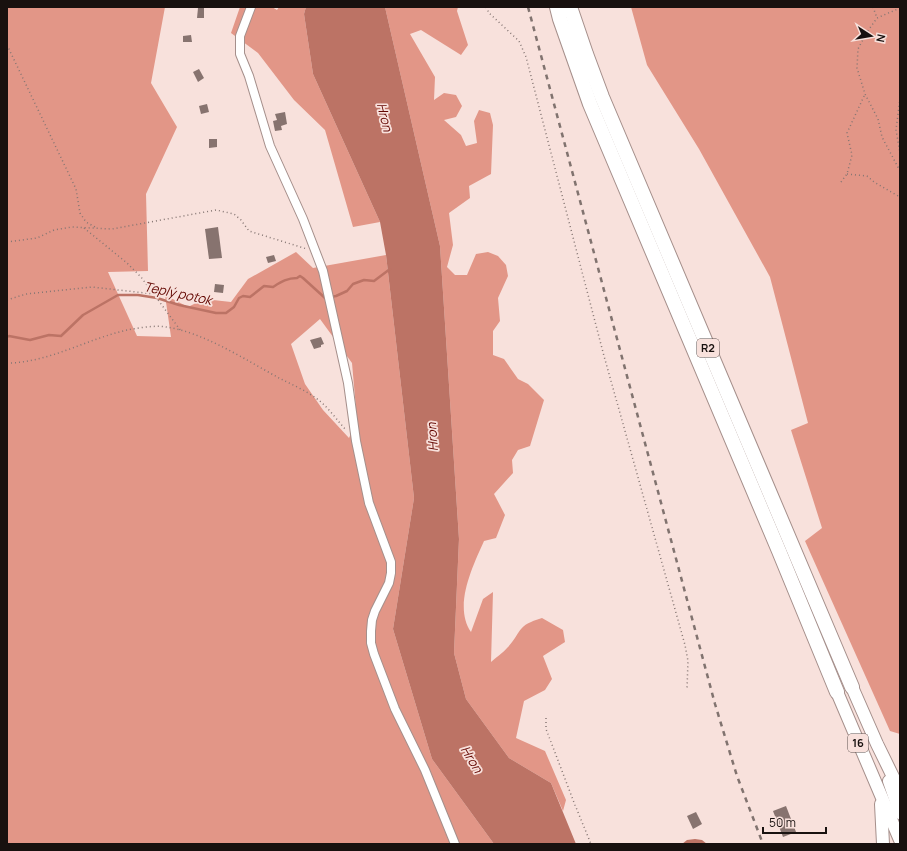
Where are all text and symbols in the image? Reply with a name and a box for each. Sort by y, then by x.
north arrow [851,16,891,56]
text: N [873,33,889,44]
water label: Hron [373,101,398,134]
water label: Teplý potok [142,277,216,309]
road number: R2 [697,339,719,357]
water label: Hron [422,421,442,452]
road number: 16 [848,734,868,752]
water label: Hron [457,742,488,777]
scale bar [763,809,826,835]
text: 50 m [769,814,796,831]

